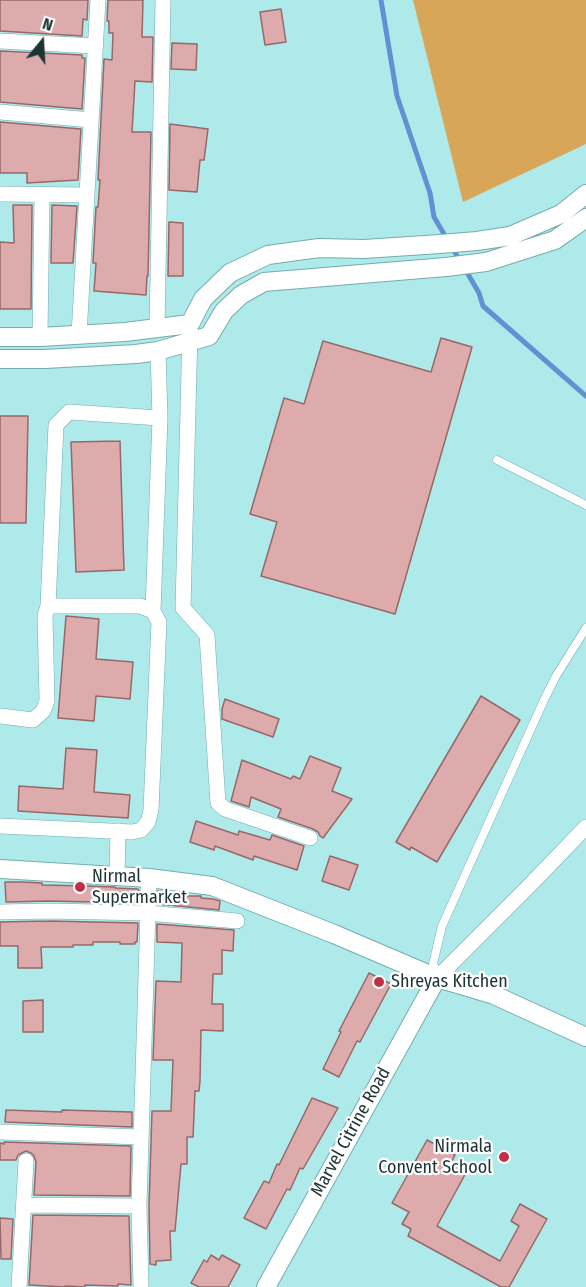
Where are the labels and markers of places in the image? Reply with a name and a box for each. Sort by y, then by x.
place label: Nirmal Supermarket [92,866,187,908]
marker: Nirmal Supermarket [73,880,87,894]
place label: Shreyas Kitchen [391,971,508,993]
marker: Shreyas Kitchen [372,975,386,989]
place label: Nirmala Convent School [378,1136,492,1178]
marker: Nirmala Convent School [497,1150,511,1164]

